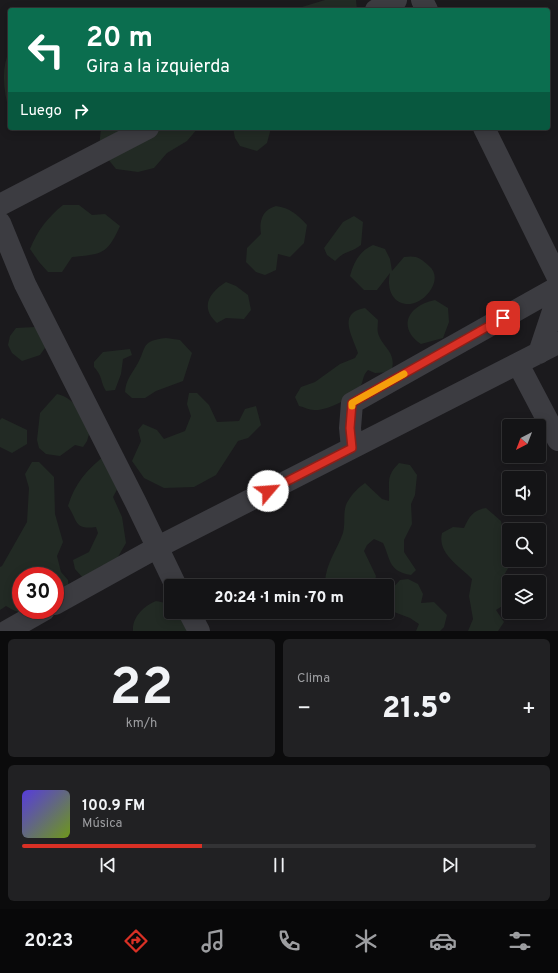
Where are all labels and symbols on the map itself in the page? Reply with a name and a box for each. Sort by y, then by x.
pin [486,301,520,335]
north arrow [502,419,546,463]
position arrow [247,470,289,512]
speed limit sign: 30 [12,567,64,619]

